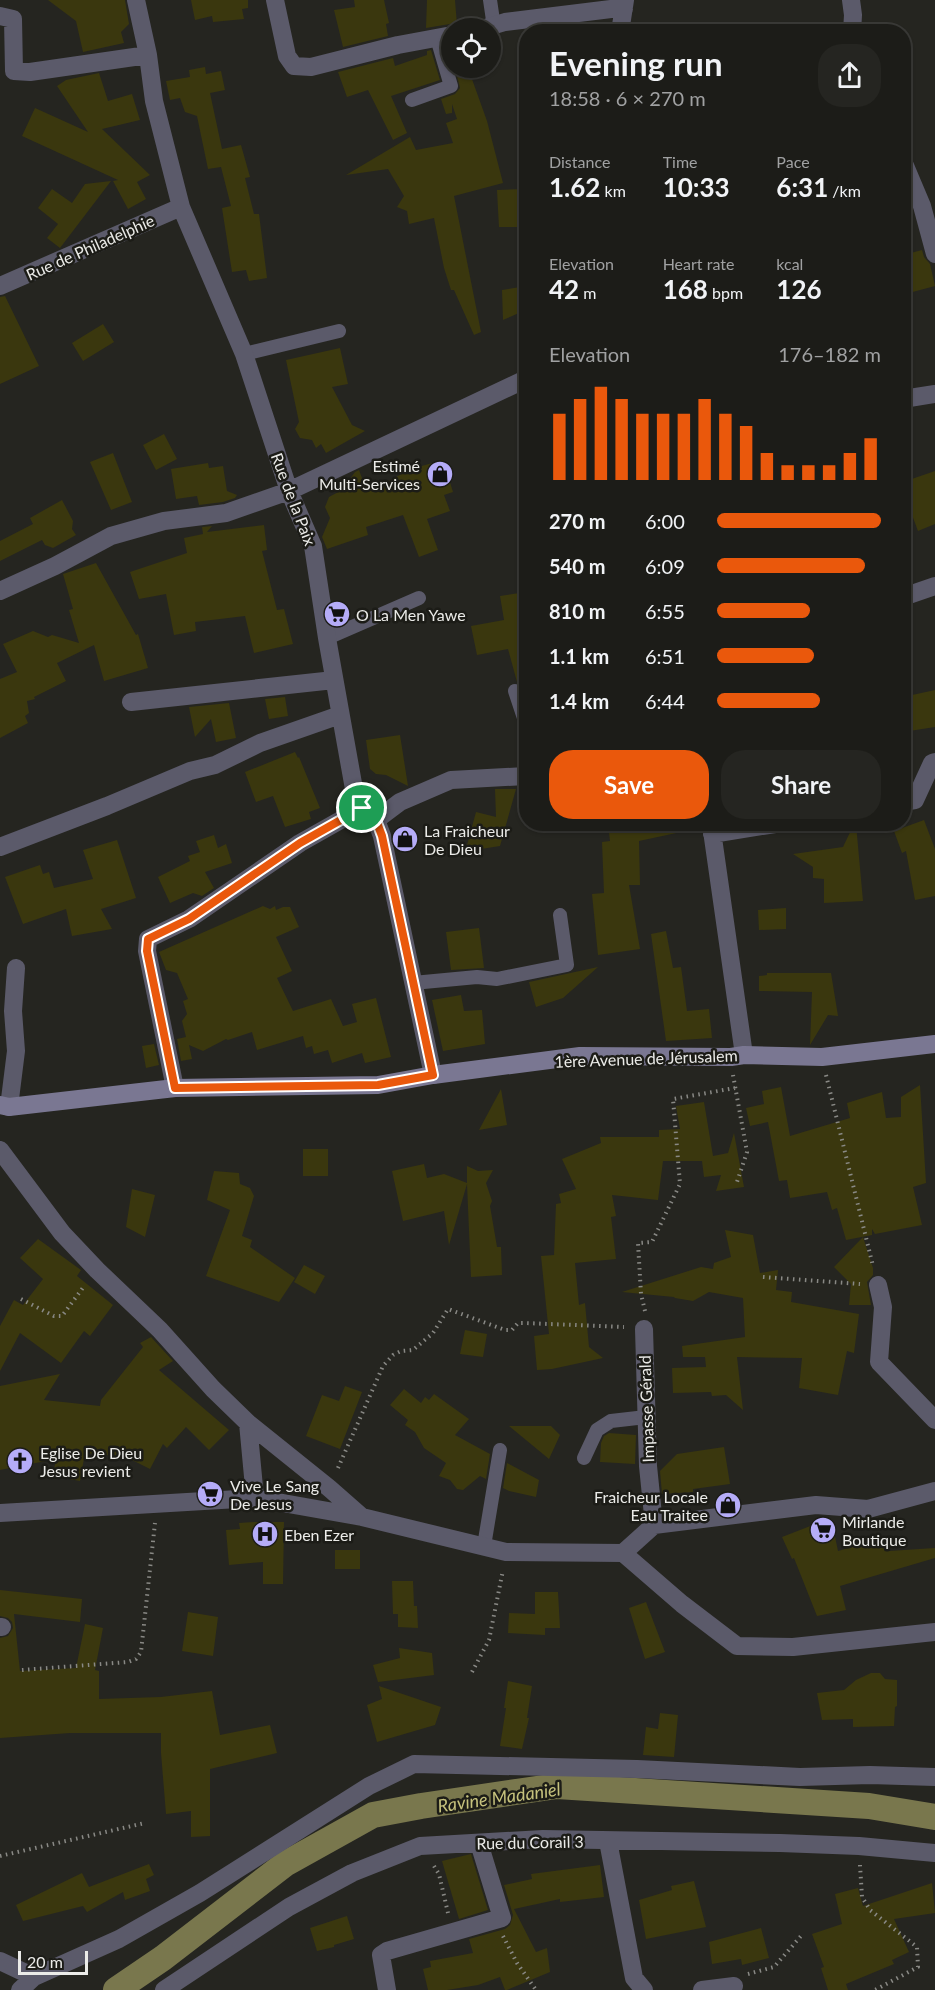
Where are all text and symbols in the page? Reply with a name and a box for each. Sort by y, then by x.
map controls [441,18,501,78]
button: locate [441,18,501,78]
text: Evening run [549,43,723,83]
button: share [818,44,881,107]
text: 18:58 · 6 × 270 m [549,86,706,110]
text: Distance [549,152,610,171]
text: Time [663,152,698,171]
text: Pace [776,152,810,171]
text: 1.62 [549,171,600,203]
text: 10:33 [663,171,730,203]
text: 6:31 [776,171,828,203]
text: km [600,181,626,200]
text: /km [828,181,861,200]
street label: Rue de Philadelphie [23,210,157,284]
text: Elevation [549,254,614,273]
text: Heart rate [663,254,734,273]
text: kcal [776,254,803,273]
text: 42 [549,273,579,305]
text: 168 [663,273,708,305]
text: 126 [776,273,822,305]
text: m [579,283,596,302]
text: bpm [708,283,743,302]
text: Elevation [549,342,630,366]
text: 176–182 m [778,342,881,366]
street label: Rue de la Paix [268,450,320,548]
place label: Estimé Multi-Services [319,456,420,493]
shop icon: Estimé Multi-Services [425,459,455,489]
text: 270 m [549,509,605,533]
text: 6:00 [645,509,685,533]
text: 540 m [549,554,605,578]
text: 6:09 [645,554,685,578]
supermarket icon: O La Men Yawe [322,599,352,629]
text: 810 m [549,599,605,623]
text: 6:55 [645,599,685,623]
place label: O La Men Yawe [356,605,466,624]
text: 1.1 km [549,644,609,668]
text: 6:51 [645,644,685,668]
text: 1.4 km [549,689,609,713]
text: 6:44 [645,689,685,713]
button: Save [549,750,709,819]
button: Share [721,750,881,819]
pin [336,782,387,833]
icon: arrive [345,791,378,824]
place label: La Fraicheur De Dieu [424,821,510,858]
shop icon: La Fraicheur De Dieu [390,824,420,854]
street label: 1ère Avenue de Jérusalem [554,1045,738,1071]
street label: Impasse Gérald [635,1355,657,1463]
place label: Eglise De Dieu Jesus revient [40,1443,142,1480]
church icon: Eglise De Dieu Jesus revient [5,1446,35,1476]
place label: Vive Le Sang De Jesus [230,1476,319,1513]
supermarket icon: Vive Le Sang De Jesus [195,1479,225,1509]
place label: Fraicheur Locale Eau Traitee [594,1487,708,1524]
shop icon: Fraicheur Locale Eau Traitee [713,1490,743,1520]
place label: Mirlande Boutique [842,1512,906,1549]
supermarket icon: Mirlande Boutique [808,1515,838,1545]
hospital icon: Eben Ezer [250,1519,280,1549]
place label: Eben Ezer [284,1525,354,1544]
water label: Ravine Madaniel [436,1777,562,1817]
street label: Rue du Corail 3 [476,1832,584,1852]
scale bar [18,1948,88,1976]
text: 20 m [27,1952,63,1971]

